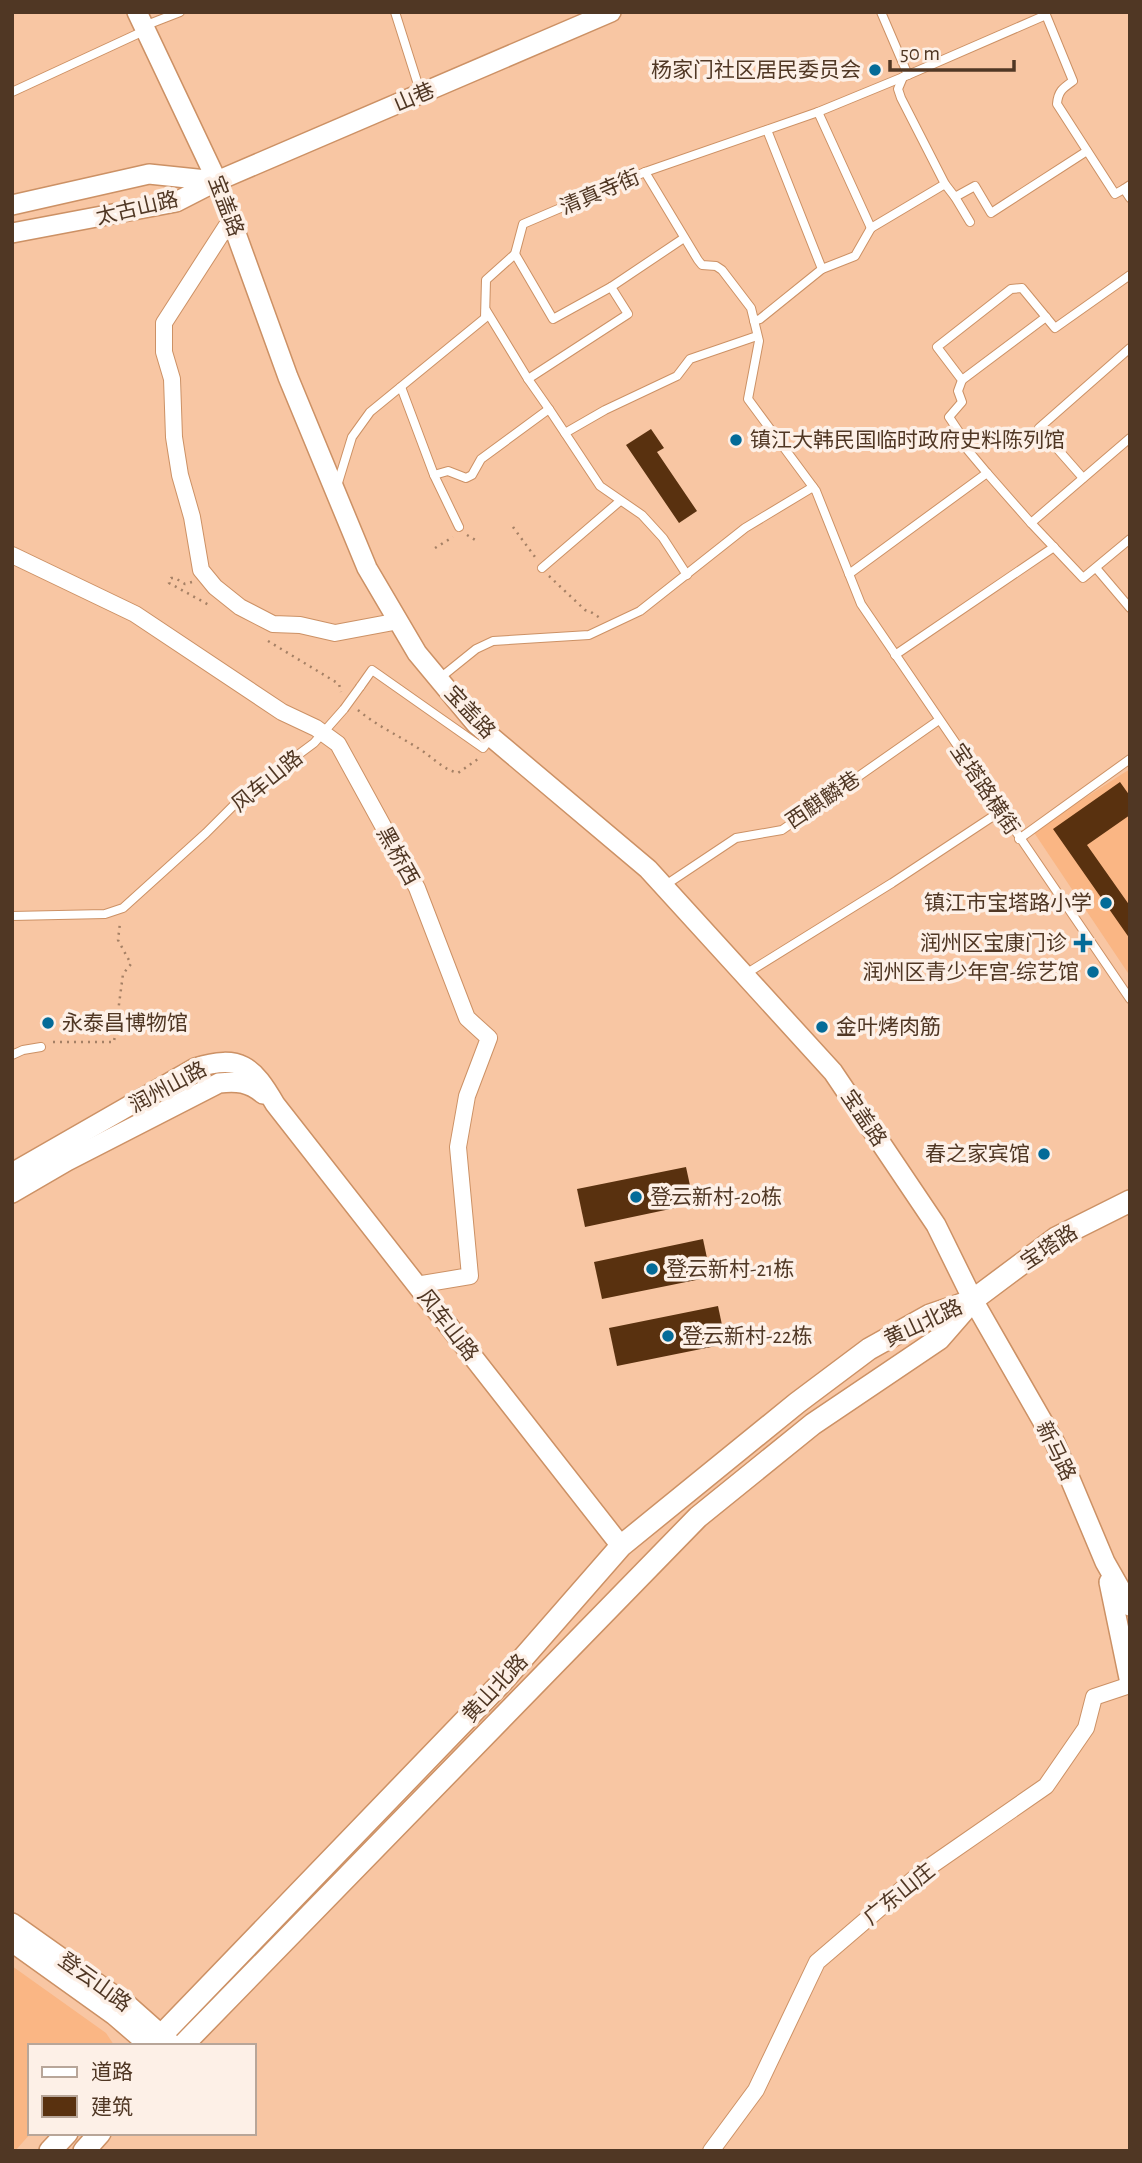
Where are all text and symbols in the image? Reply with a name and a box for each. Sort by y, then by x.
scale bar [890,28,1014,72]
text: 50 m [900,43,940,64]
place label: 杨家门社区居民委员会 [651,59,861,81]
marker: 杨家门社区居民委员会 [867,62,883,78]
street label: 山巷 [390,79,438,115]
street label: 清真寺街 [557,165,643,219]
street label: 宝盖路 [204,173,248,239]
street label: 太古山路 [94,188,180,228]
place label: 镇江大韩民国临时政府史料陈列馆 [750,429,1065,451]
marker: 镇江大韩民国临时政府史料陈列馆 [728,432,744,448]
street label: 宝盖路 [440,681,500,743]
street label: 宝塔路横街 [947,739,1023,839]
street label: 风车山路 [227,746,307,816]
street label: 西麒麟巷 [782,767,864,833]
street label: 黑桥西 [373,823,423,889]
place label: 镇江市宝塔路小学 [924,892,1092,914]
marker: 镇江市宝塔路小学 [1098,895,1114,911]
place label: 润州区宝康门诊 [920,932,1067,954]
marker: 润州区宝康门诊 [1073,933,1093,953]
place label: 润州区青少年宫-综艺馆 [863,961,1079,983]
marker: 润州区青少年宫-综艺馆 [1085,964,1101,980]
place label: 永泰昌博物馆 [62,1012,188,1034]
marker: 永泰昌博物馆 [40,1015,56,1031]
place label: 金叶烤肉筋 [836,1016,941,1038]
marker: 金叶烤肉筋 [814,1019,830,1035]
street label: 润州山路 [126,1058,210,1116]
street label: 宝盖路 [837,1086,891,1150]
place label: 春之家宾馆 [925,1143,1030,1165]
marker: 春之家宾馆 [1036,1146,1052,1162]
place label: 登云新村-20栋 [650,1186,782,1208]
marker: 登云新村-20栋 [628,1189,644,1205]
street label: 宝塔路 [1017,1221,1081,1273]
place label: 登云新村-21栋 [666,1258,794,1280]
marker: 登云新村-21栋 [644,1261,660,1277]
street label: 风车山路 [413,1285,483,1365]
street label: 黄山北路 [880,1295,966,1351]
place label: 登云新村-22栋 [682,1325,813,1347]
marker: 登云新村-22栋 [660,1328,676,1344]
street label: 新马路 [1032,1418,1080,1484]
street label: 黄山北路 [458,1650,532,1726]
street label: 广东山庄 [859,1859,939,1929]
street label: 登云山路 [55,1948,135,2016]
legend [28,2044,256,2135]
text: 道路 [91,2061,133,2083]
text: 建筑 [91,2096,133,2118]

